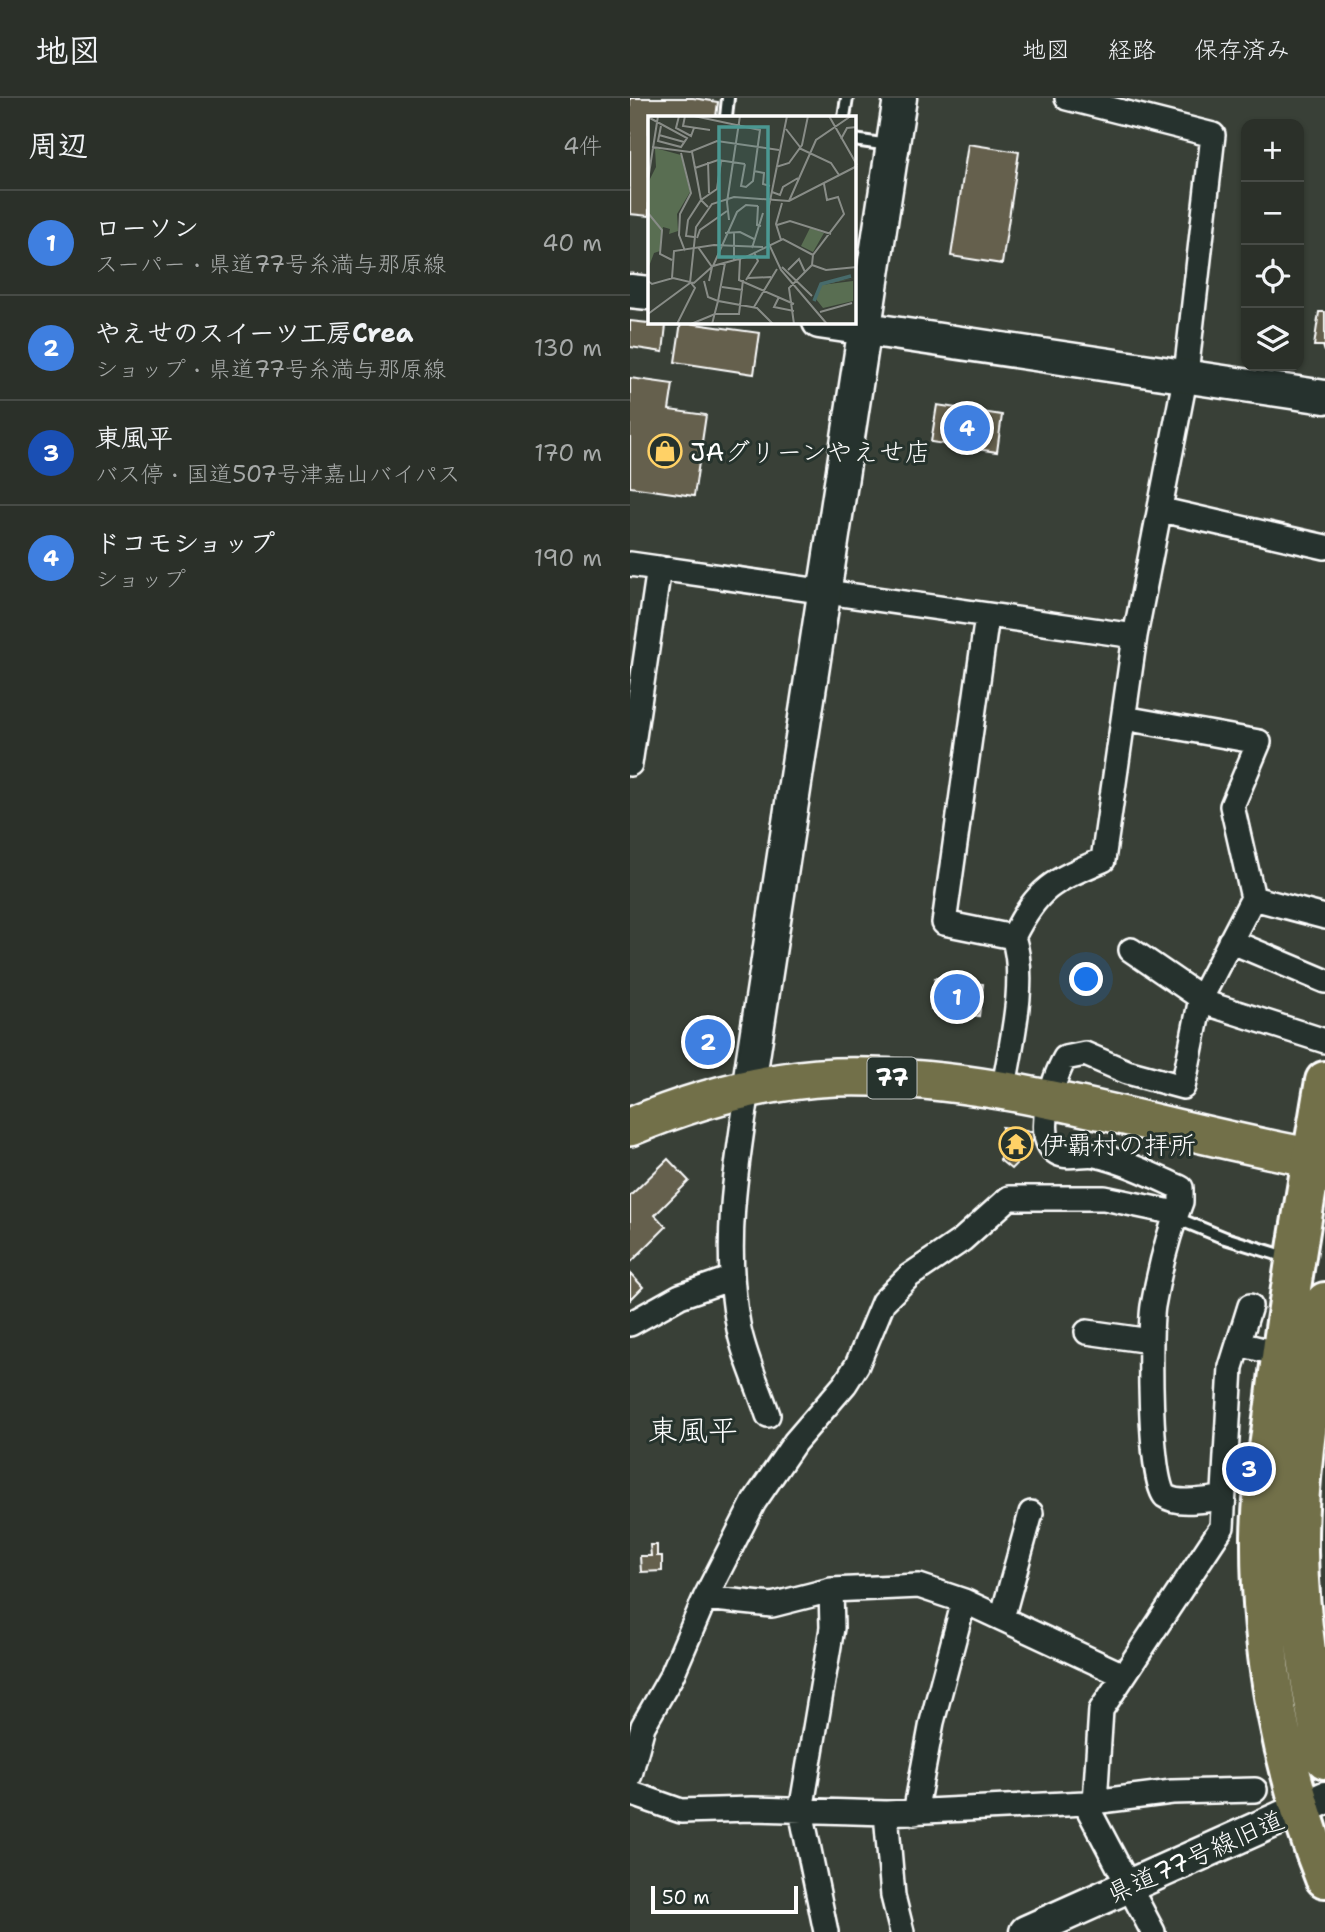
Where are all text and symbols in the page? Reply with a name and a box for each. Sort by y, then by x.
text: 地図 [35,28,101,73]
text: 地図 [1022,34,1070,66]
text: 経路 [1108,34,1156,66]
text: 保存済み [1194,34,1290,66]
inset map [648,116,856,324]
map controls [1241,119,1304,371]
button: + [1241,119,1304,182]
text: 周辺 [28,125,88,166]
text: 4件 [563,131,602,161]
button: − [1241,182,1304,245]
text: ローソン [95,210,199,245]
text: 1 [46,228,56,258]
text: 40 m [542,228,602,258]
button: locate [1241,245,1304,308]
text: スーパー · 県道77号糸満与那原線 [95,249,446,279]
button: layers [1241,308,1304,371]
text: やえせのスイーツ工房Crea [95,315,414,350]
text: 2 [43,333,59,363]
text: 130 m [534,333,602,363]
text: ショップ · 県道77号糸満与那原線 [95,354,446,384]
pin: 4 [944,402,990,454]
text: 東風平 [95,420,173,455]
shop icon: JAグリーンやえせ店 [646,432,684,470]
place label: JAグリーンやえせ店 [690,434,931,469]
text: 3 [43,438,59,468]
text: 170 m [534,438,602,468]
text: バス停 · 国道507号津嘉山バイパス [95,459,461,489]
text: ドコモショップ [95,525,275,560]
text: 4 [43,543,59,573]
text: 190 m [534,543,602,573]
text: ショップ [95,564,186,594]
your location [1069,962,1103,996]
pin: 1 [934,971,980,1023]
pin: 2 [685,1016,731,1068]
road number: 77 [868,1058,916,1098]
temple icon: 伊覇村の拝所 [997,1125,1035,1163]
place label: 伊覇村の拝所 [1040,1127,1196,1162]
district label: 東風平 [648,1410,738,1451]
pin: 3 [1226,1443,1272,1495]
street label: 県道77号線旧道 [1101,1801,1289,1911]
scale bar [651,1883,798,1915]
text: 50 m [662,1885,710,1910]

